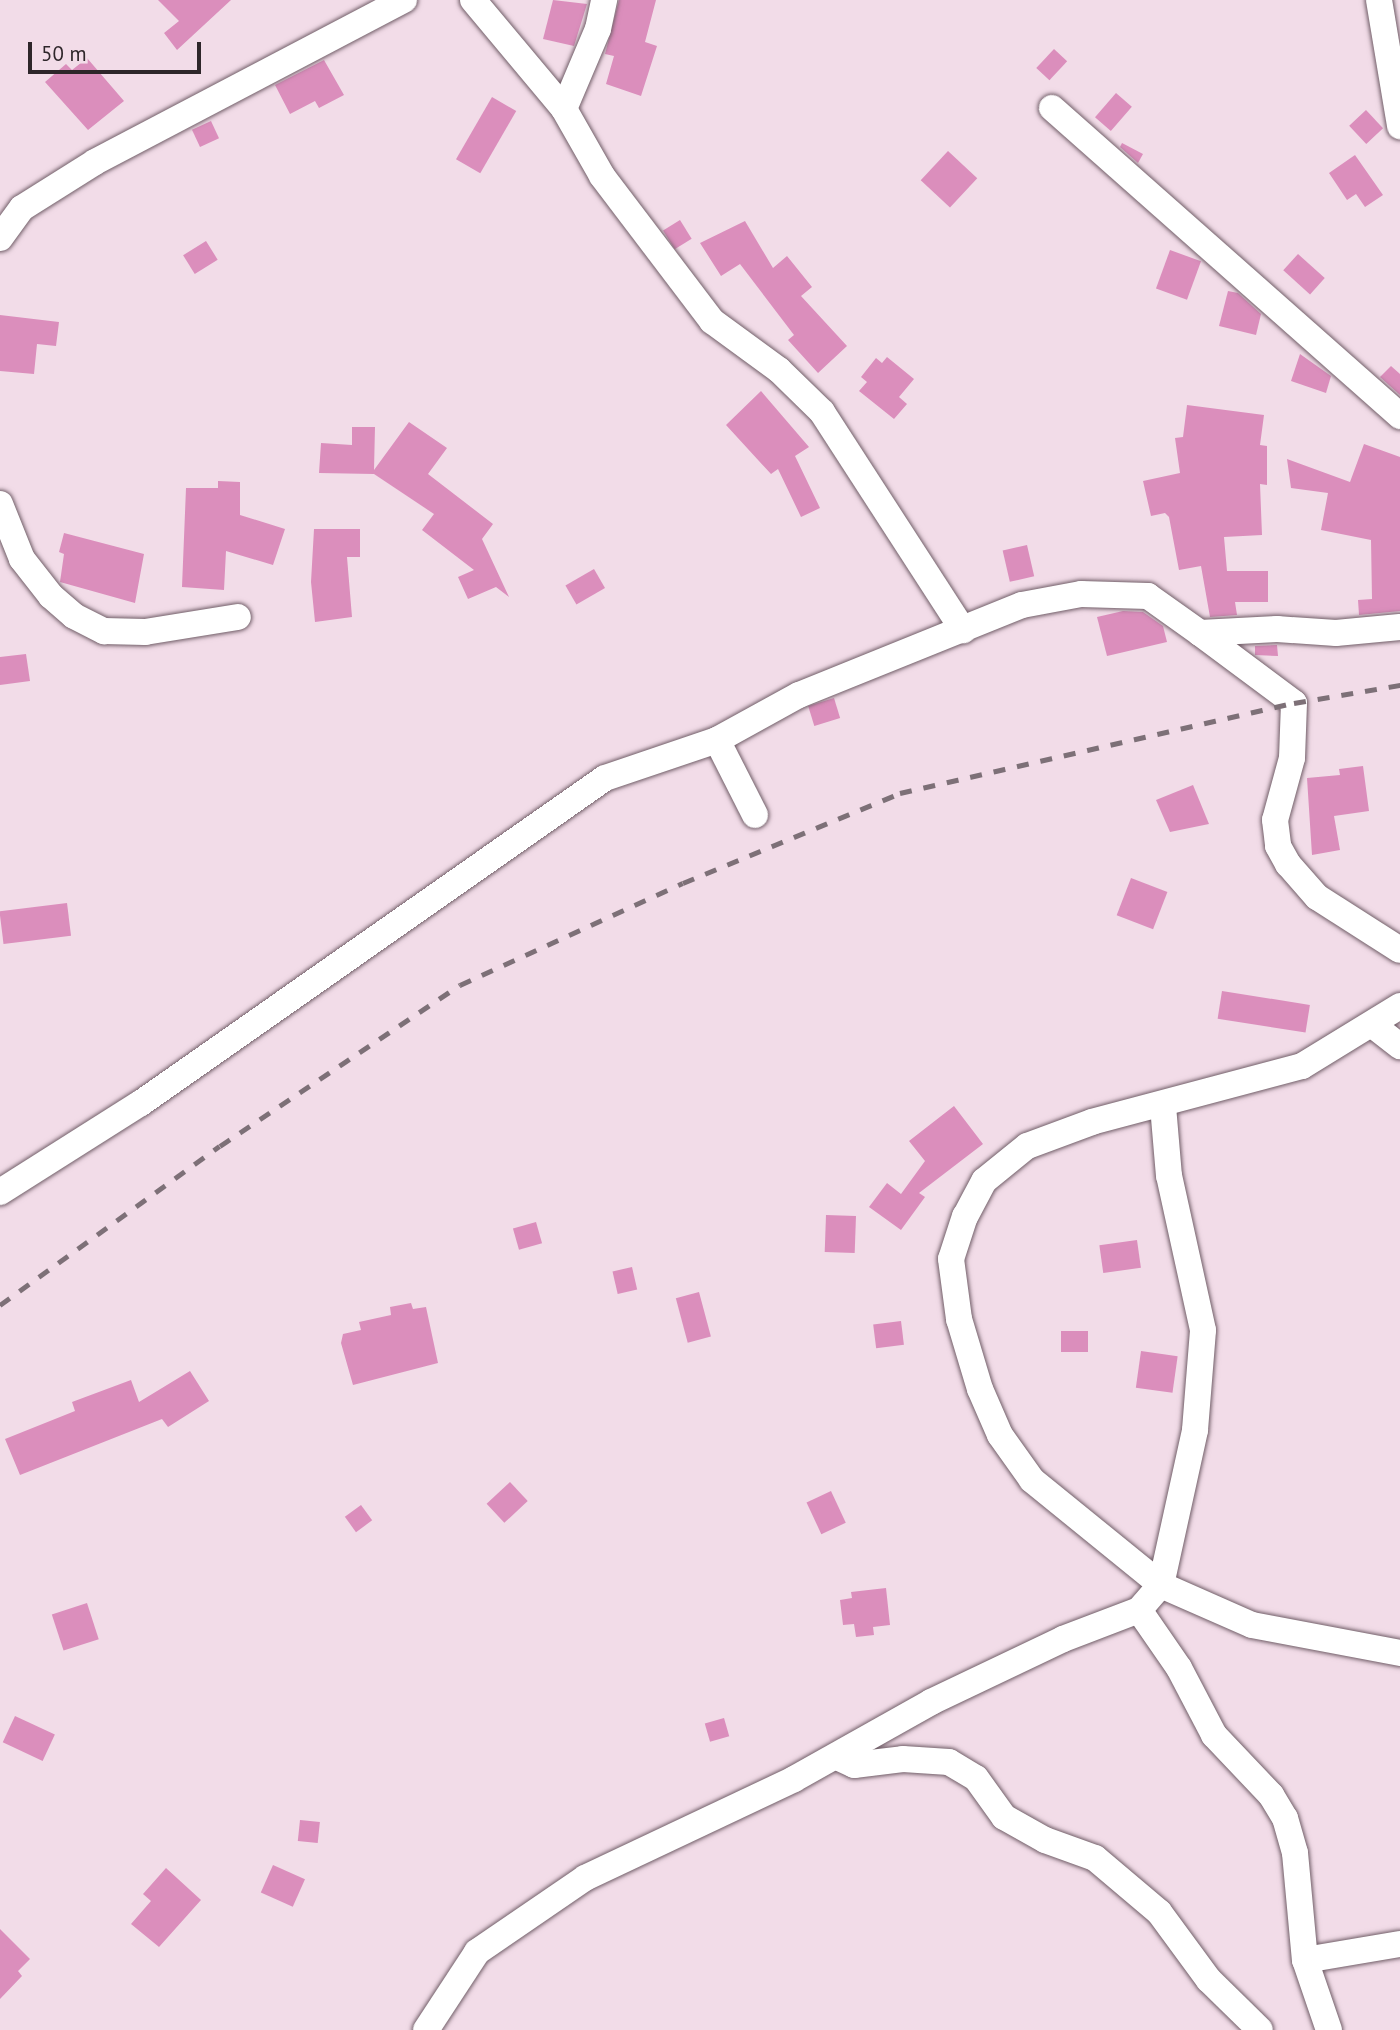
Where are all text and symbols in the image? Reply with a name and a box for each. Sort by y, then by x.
scale bar [32,28,205,72]
text: 50 m [41,40,87,67]

